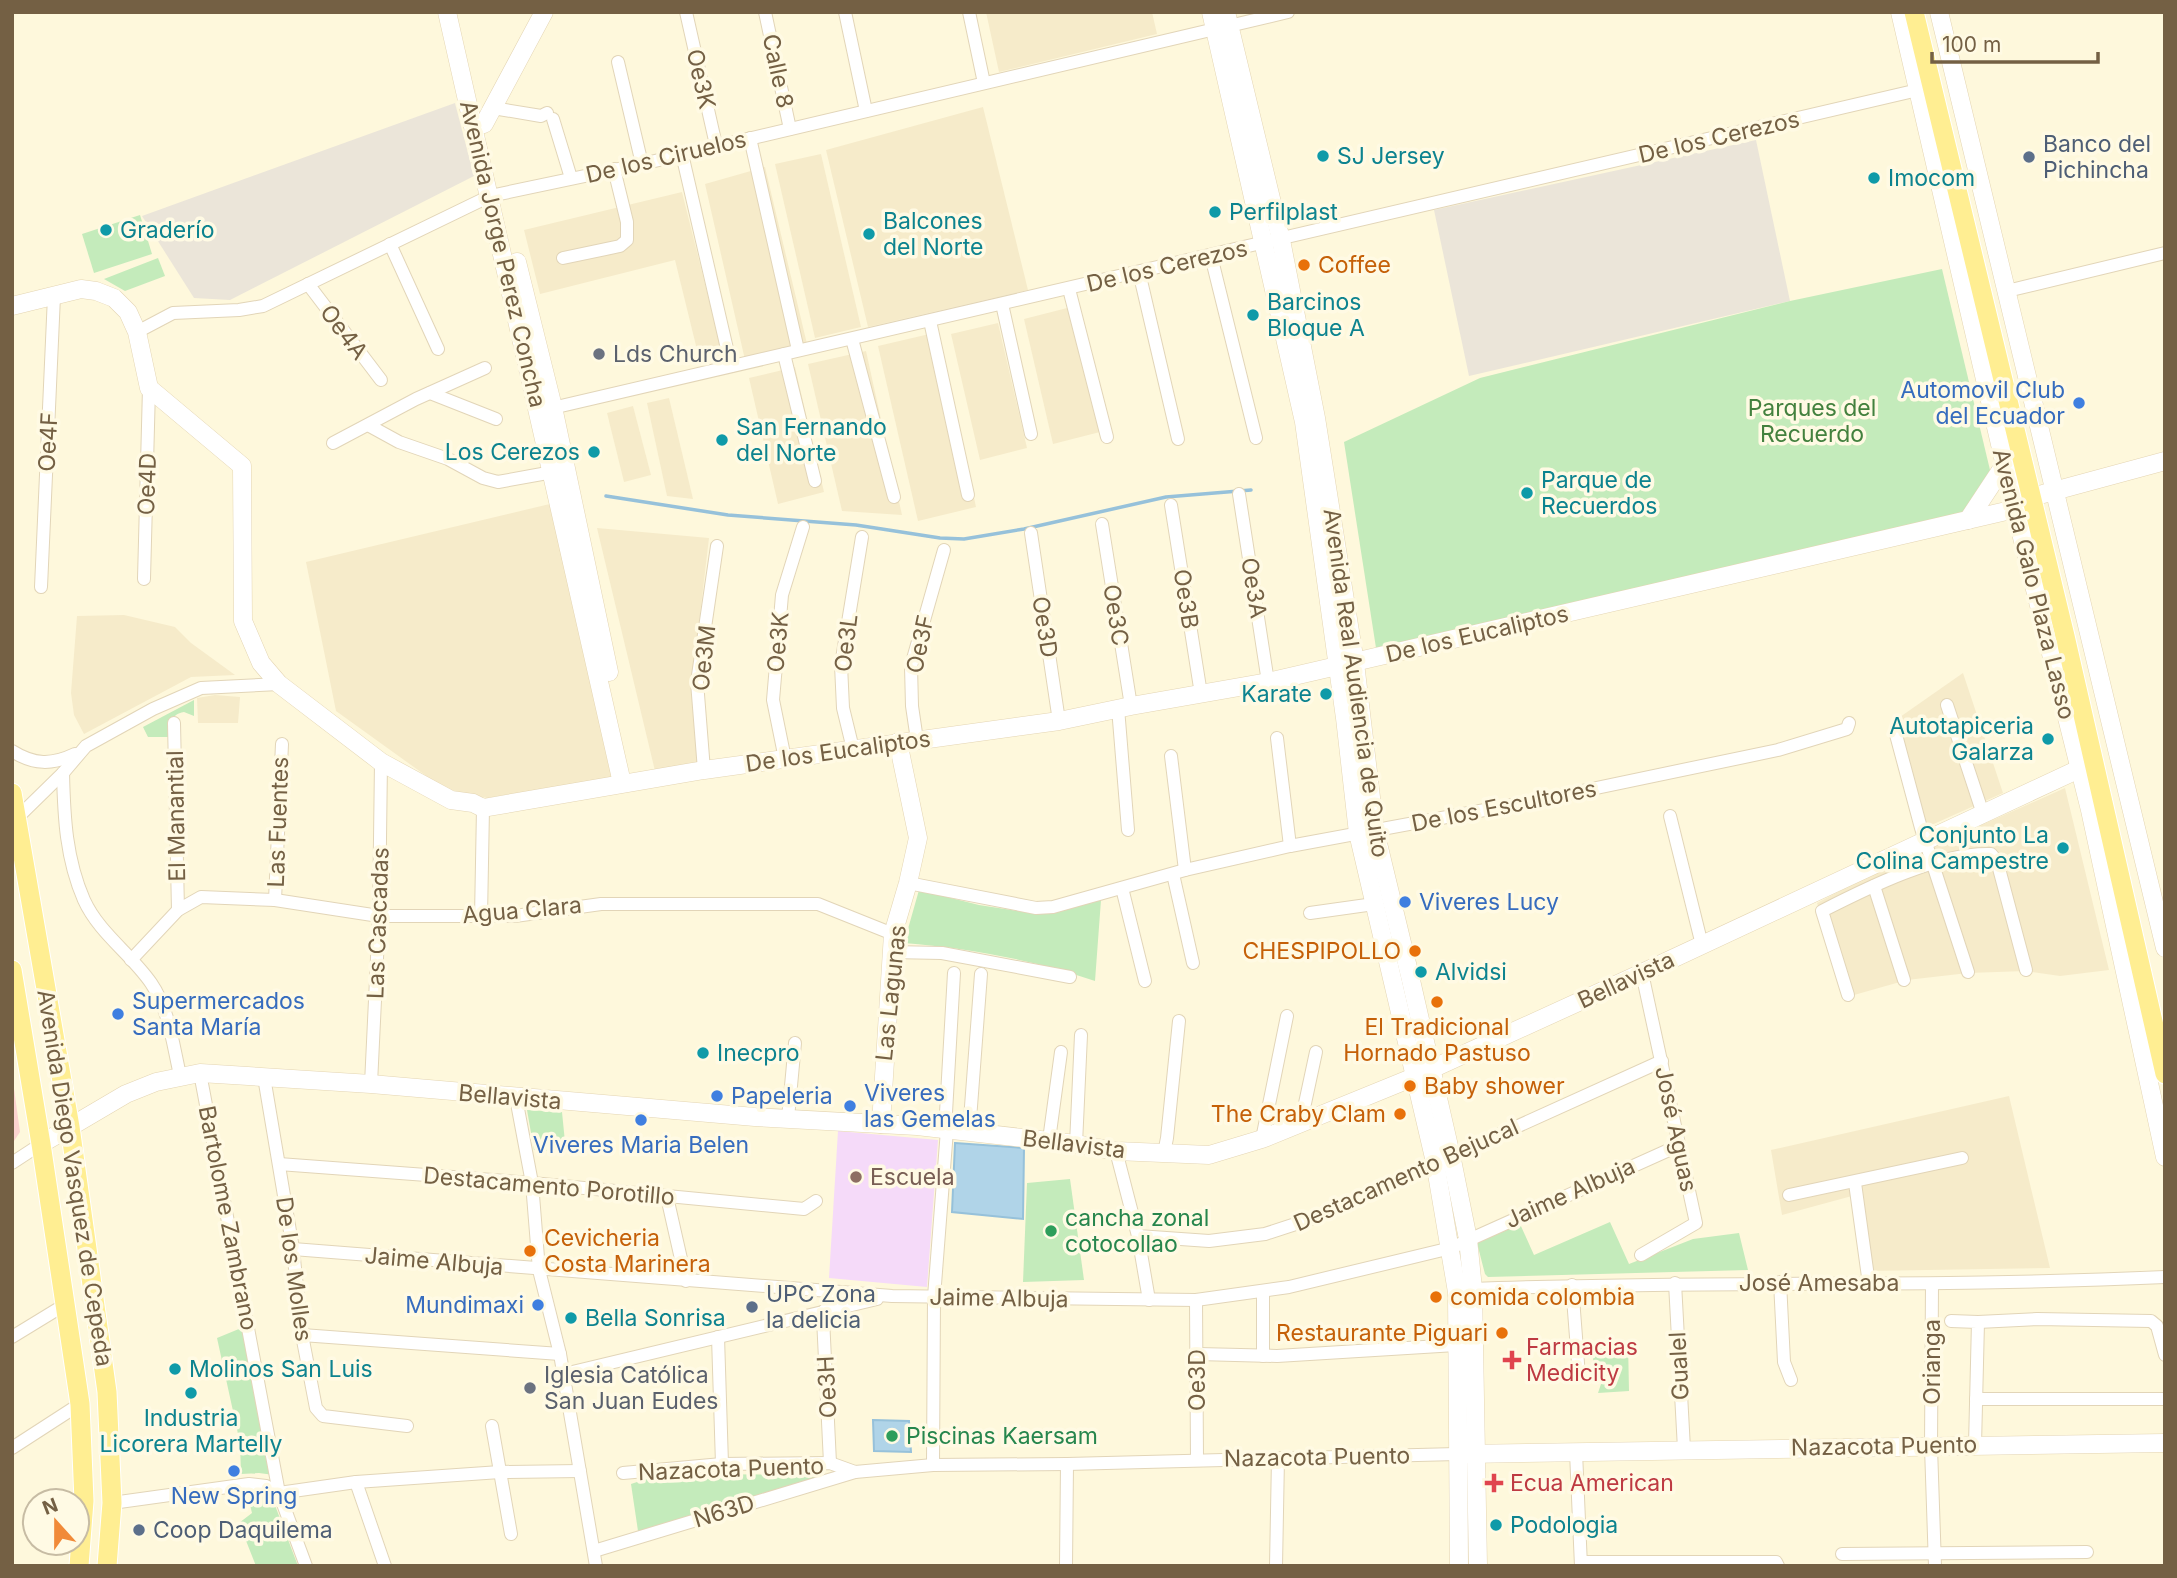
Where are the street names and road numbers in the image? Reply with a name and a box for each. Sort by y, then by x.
street label: Calle 8 [757,31,799,111]
street label: Oe3K [681,46,721,112]
street label: Avenida Jorge Perez Concha [454,98,552,410]
street label: De los Cerezos [1636,105,1802,169]
street label: De los Ciruelos [583,125,749,189]
street label: De los Cerezos [1084,234,1250,298]
street label: Oe4A [314,299,374,365]
street label: Oe4F [32,412,64,472]
street label: Avenida Galo Plaza Lasso [1987,446,2081,722]
street label: Oe4D [132,452,162,516]
street label: Avenida Real Audiencia de Quito [1318,507,1394,859]
street label: Oe3A [1235,556,1273,620]
street label: Oe3B [1167,567,1205,631]
street label: Oe3C [1097,582,1135,648]
street label: Oe3D [1026,594,1064,660]
street label: De los Eucaliptos [1383,599,1571,669]
street label: Oe3K [761,611,795,673]
street label: Oe3L [829,612,863,674]
street label: Oe3F [900,612,940,676]
street label: Oe3M [687,624,721,692]
street label: De los Eucaliptos [744,724,932,778]
street label: El Manantial [161,750,191,882]
street label: Las Fuentes [262,756,294,888]
street label: De los Escultores [1409,774,1599,838]
street label: Las Cascadas [361,847,395,999]
street label: Agua Clara [461,891,583,929]
street label: Las Lagunas [870,924,912,1062]
street label: Bellavista [1573,945,1679,1015]
street label: Avenida Diego Vasquez de Cepeda [31,988,119,1368]
street label: José Aguas [1649,1064,1703,1194]
street label: Bellavista [457,1079,563,1115]
street label: Bartolome Zambrano [193,1103,263,1333]
street label: Destacamento Bejucal [1289,1113,1523,1237]
street label: Bellavista [1021,1124,1127,1164]
street label: Jaime Albuja [1501,1152,1639,1234]
street label: Destacamento Porotillo [422,1161,676,1211]
street label: De los Molles [270,1195,318,1343]
street label: Jaime Albuja [363,1241,505,1281]
street label: José Amesaba [1739,1269,1899,1297]
street label: Jaime Albuja [929,1283,1069,1313]
street label: Orianga [1918,1319,1946,1405]
street label: Gualel [1663,1331,1695,1401]
street label: Oe3D [1183,1349,1211,1411]
street label: Oe3H [811,1355,843,1419]
street label: Nazacota Puento [1791,1430,1977,1462]
street label: Nazacota Puento [1224,1441,1410,1473]
street label: Nazacota Puento [637,1452,825,1486]
street label: N63D [690,1488,758,1534]

